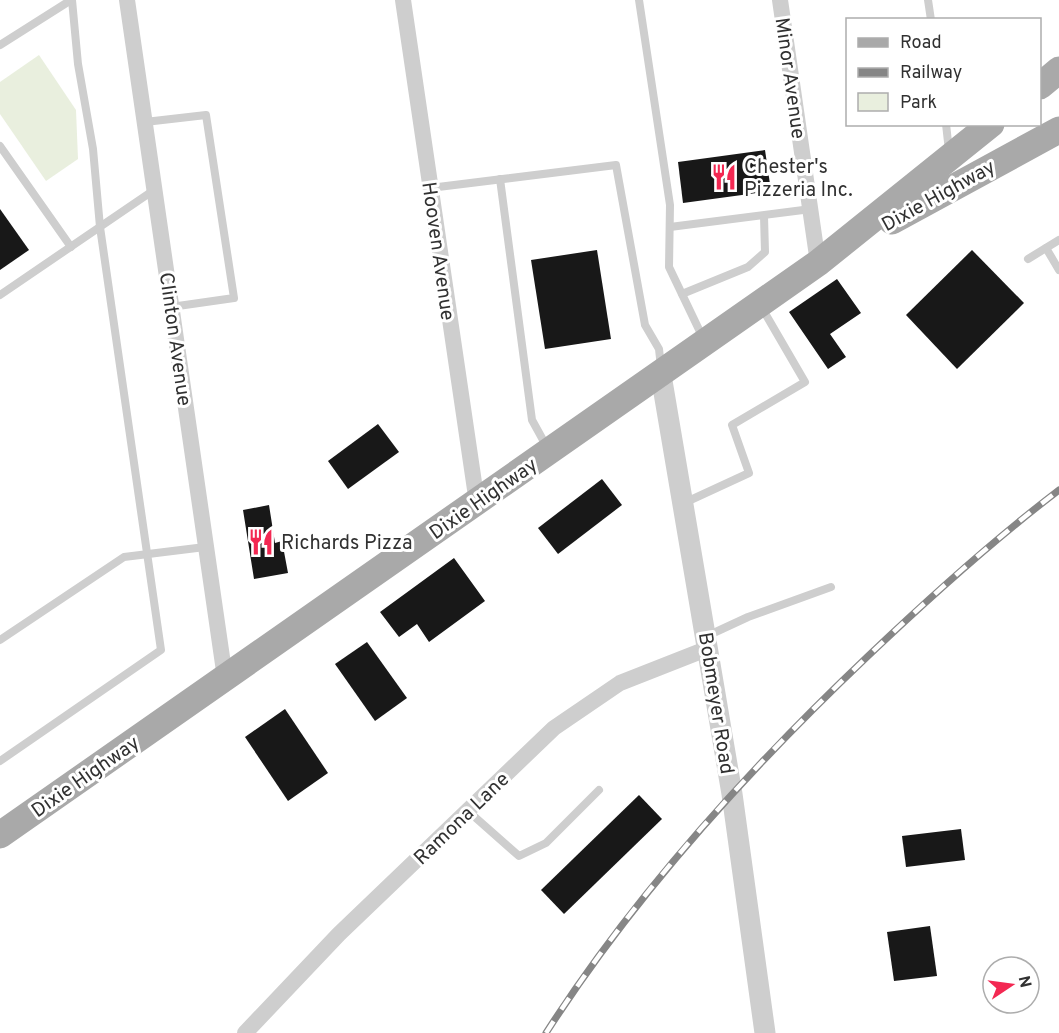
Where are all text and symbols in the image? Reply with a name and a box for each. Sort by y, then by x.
street label: Minor Avenue [768,16,810,141]
legend [846,18,1041,126]
text: Road [900,32,942,55]
text: Railway [900,62,962,85]
text: Park [900,92,937,115]
place label: Chester's Pizzeria Inc. [744,155,853,204]
street label: Dixie Highway [877,155,1000,239]
restaurant icon: Chester's Pizzeria Inc. [709,162,739,192]
street label: Hooven Avenue [414,180,460,322]
street label: Clinton Avenue [152,271,196,408]
street label: Dixie Highway [425,453,543,546]
restaurant icon: Richards Pizza [246,527,276,557]
place label: Richards Pizza [281,531,413,557]
street label: Bobmeyer Road [691,630,739,776]
street label: Dixie Highway [27,731,145,824]
street label: Ramona Lane [409,767,516,872]
north arrow [981,955,1041,1015]
text: N [1013,974,1035,990]

